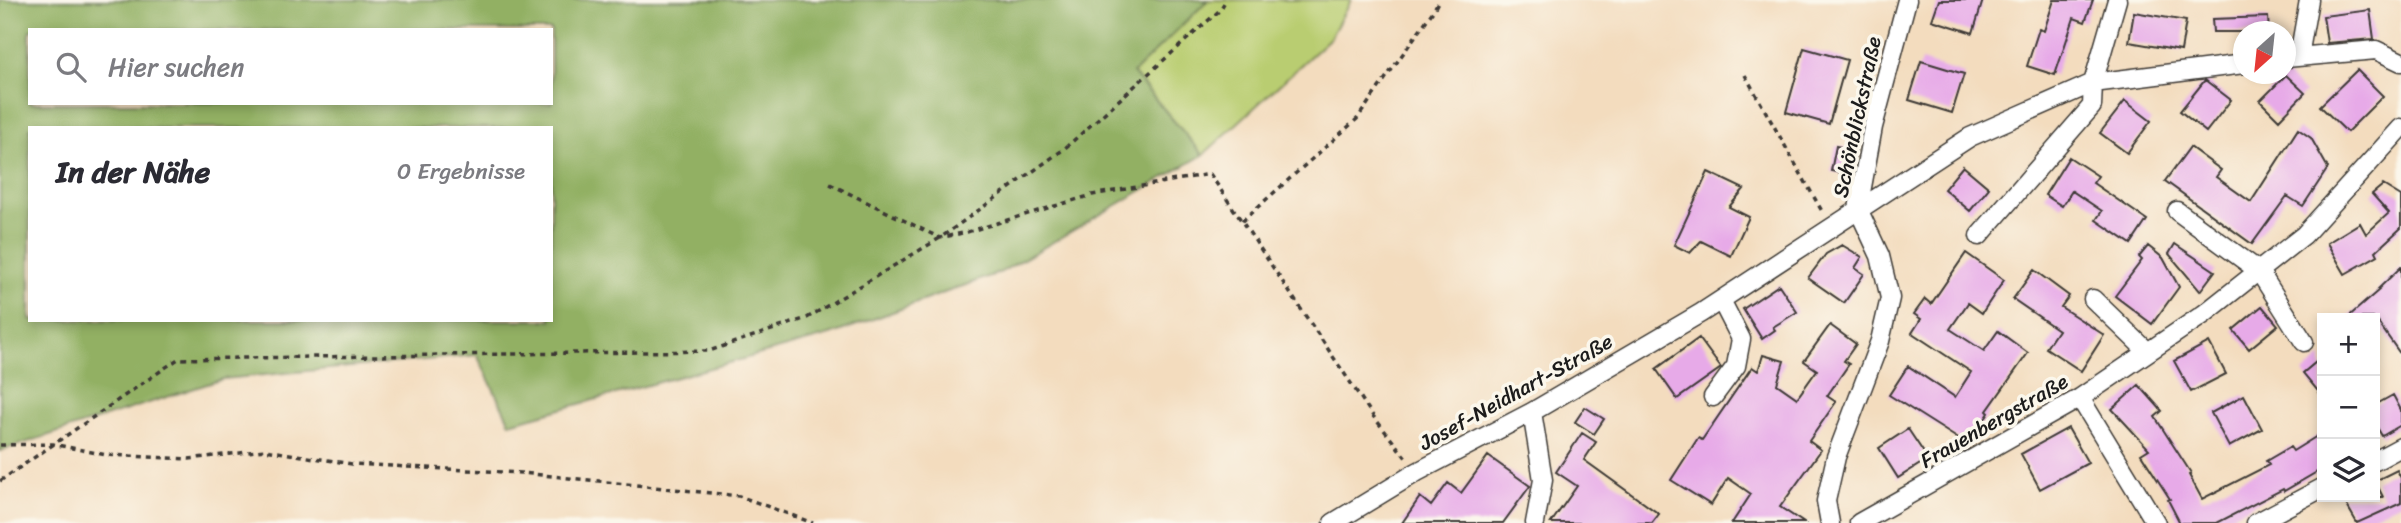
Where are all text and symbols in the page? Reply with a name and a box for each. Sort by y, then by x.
north arrow [2233,21,2296,84]
search box [28,28,553,105]
street label: Schönblickstraße [1821,33,1893,201]
text: Hier suchen [108,44,244,90]
icon: search [52,48,90,86]
text: In der Nähe [56,145,210,199]
text: 0 Ergebnisse [397,151,525,192]
map controls [2317,313,2380,502]
button: + [2317,313,2380,376]
street label: Josef-Neidhart-Straße [1411,323,1620,462]
street label: Frauenbergstraße [1913,363,2075,479]
button: − [2317,376,2380,439]
button: layers [2317,439,2380,502]

